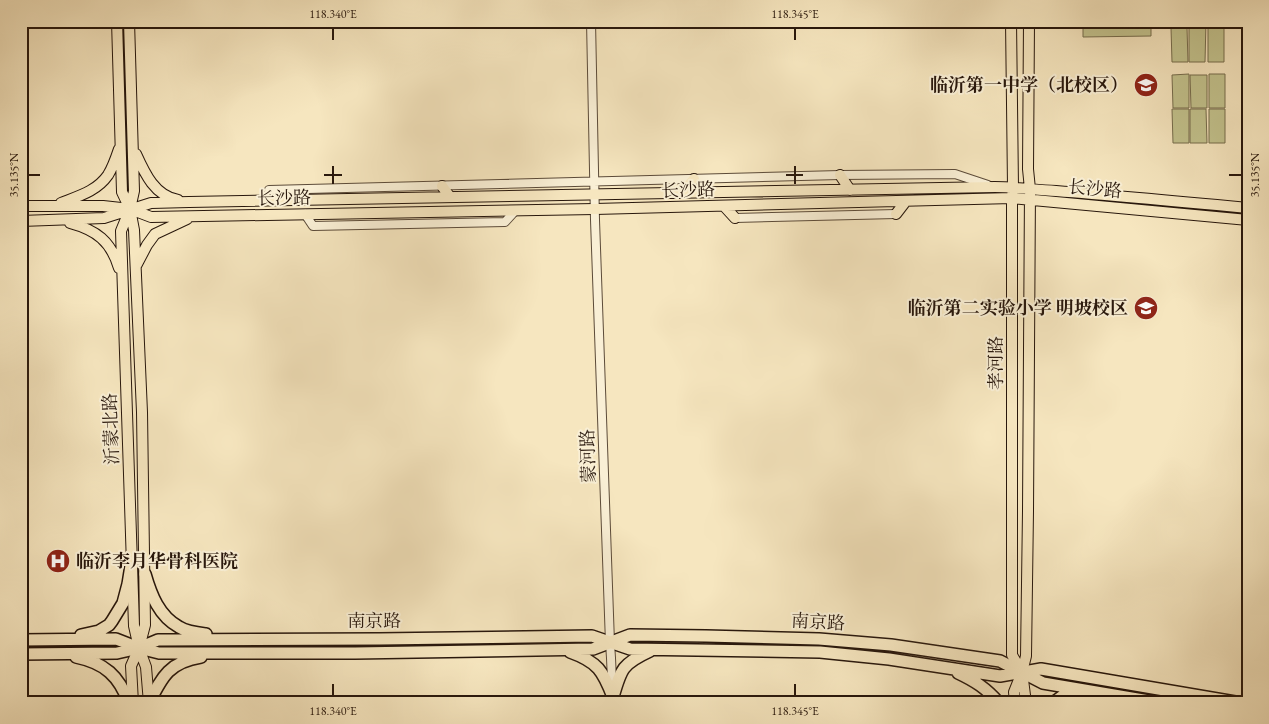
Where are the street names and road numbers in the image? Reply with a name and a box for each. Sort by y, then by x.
street label: 长沙路 [1067,175,1123,202]
street label: 长沙路 [661,177,715,202]
street label: 长沙路 [257,186,311,209]
street label: 孝河路 [984,336,1007,390]
street label: 沂蒙北路 [98,393,123,465]
street label: 蒙河路 [575,429,600,483]
street label: 南京路 [347,609,401,632]
street label: 南京路 [790,609,846,634]

